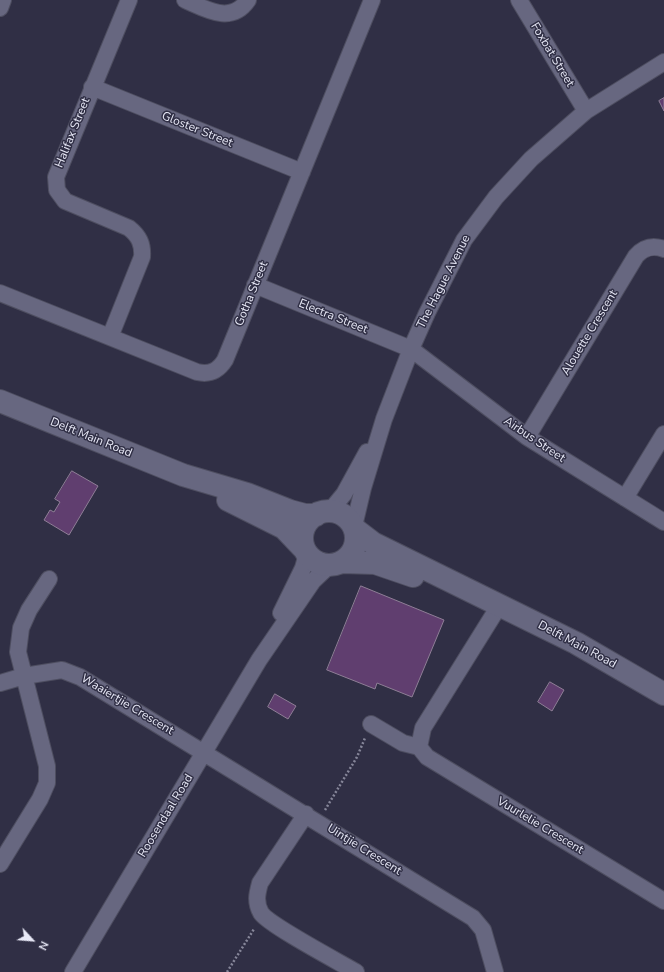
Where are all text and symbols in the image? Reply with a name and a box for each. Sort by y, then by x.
street label: Foxbat Street [527,20,577,90]
street label: Halifax Street [52,96,94,170]
street label: Gloster Street [159,109,235,151]
street label: The Hague Avenue [414,233,474,331]
street label: Gotha Street [232,260,272,328]
street label: Alouette Crescent [559,288,621,378]
street label: Electra Street [296,297,370,337]
street label: Airbus Street [500,414,568,466]
street label: Delft Main Road [48,415,134,461]
street label: Delft Main Road [535,618,619,672]
street label: Waaiertjie Crescent [78,672,176,738]
street label: Roosendaal Road [135,772,197,860]
street label: Vuurlelie Crescent [494,794,586,858]
street label: Uintjie Crescent [324,821,404,879]
north arrow [12,920,52,960]
text: N [35,938,52,952]

